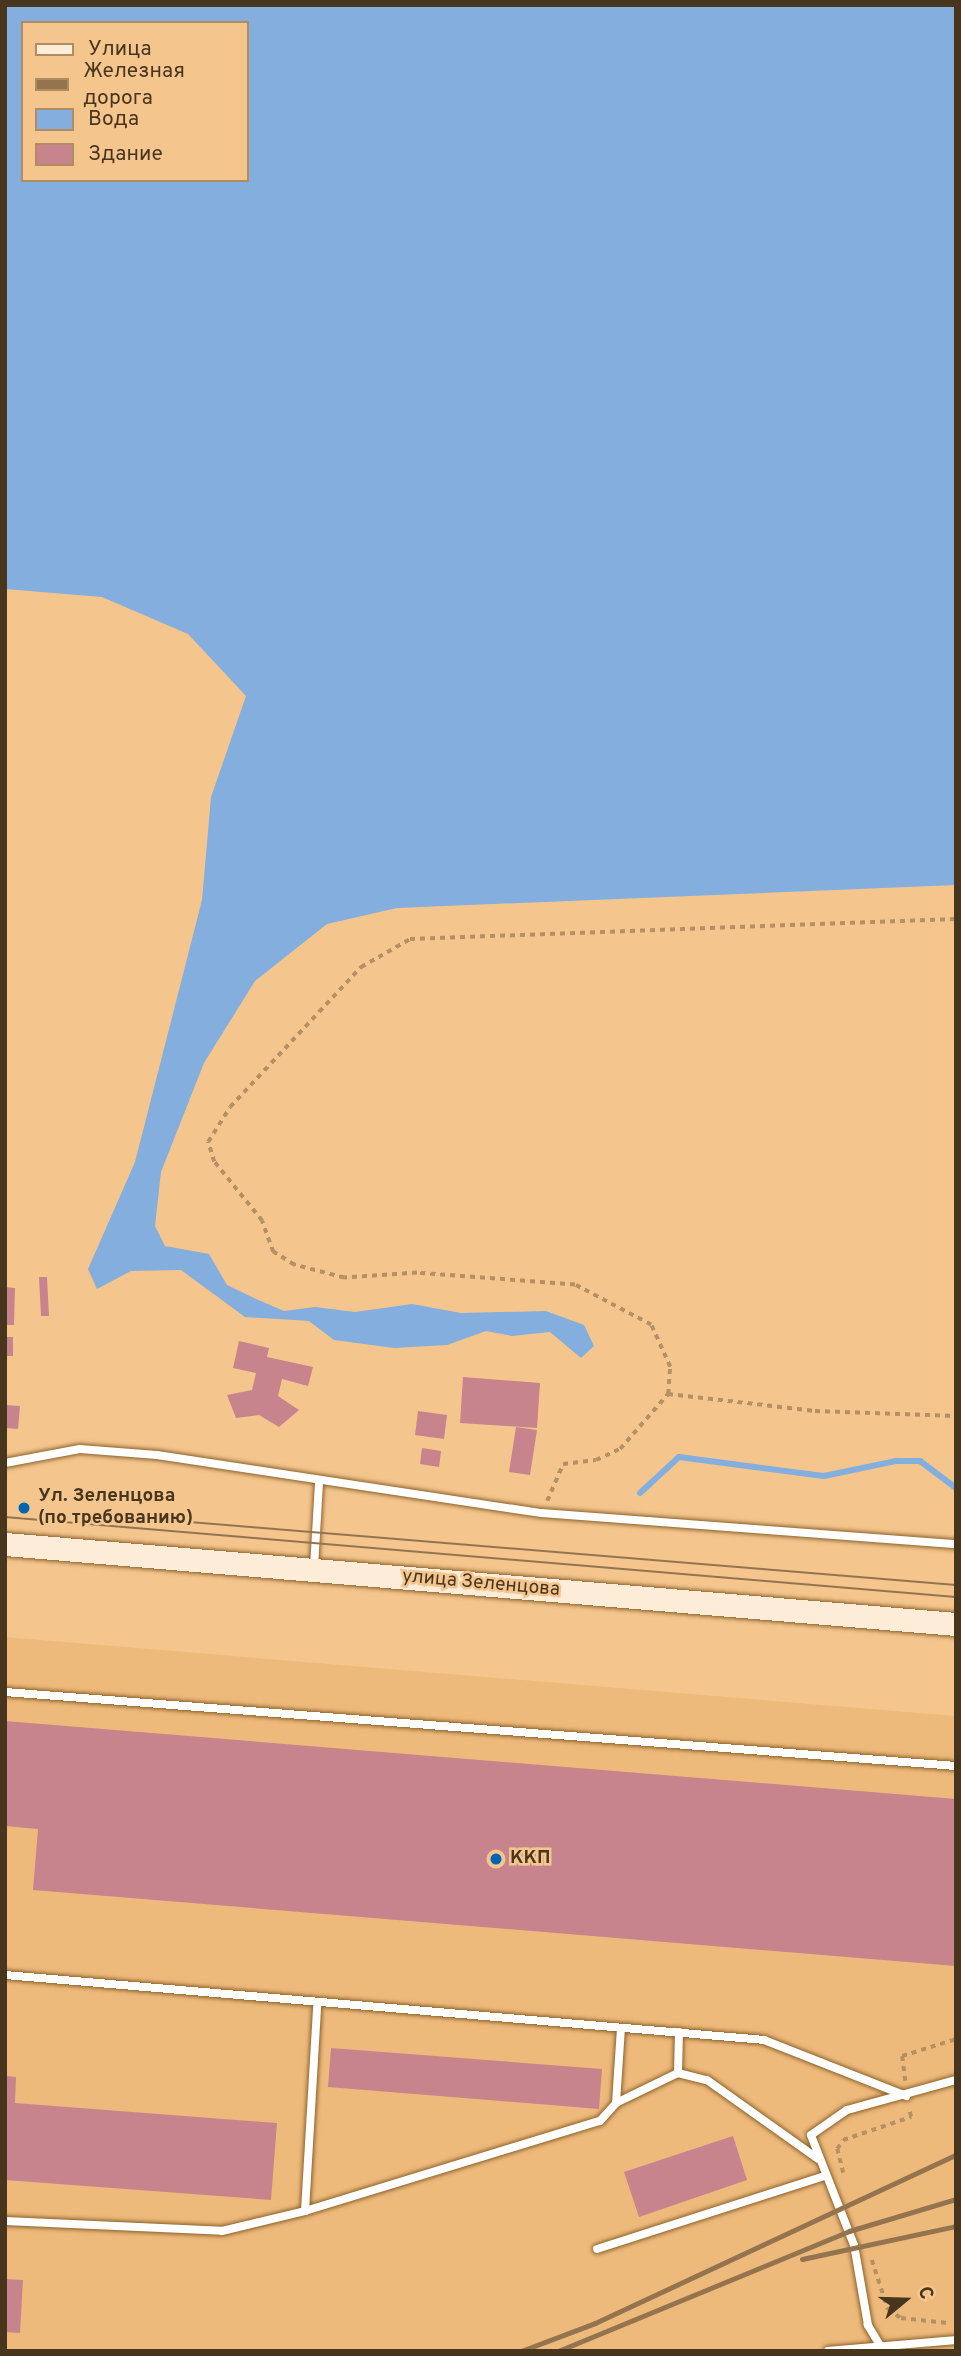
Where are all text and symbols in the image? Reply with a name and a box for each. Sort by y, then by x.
legend [21,21,248,182]
text: Улица [88,36,152,63]
text: Железная дорога [83,58,185,112]
text: Вода [88,106,139,133]
text: Здание [88,141,163,168]
place label: Ул. Зеленцова (по требованию) [38,1486,193,1530]
marker: Ул. Зеленцова (по требованию) [16,1500,32,1516]
street label: улица Зеленцова [401,1566,561,1602]
place label: ККП [510,1848,550,1870]
marker: ККП [488,1851,504,1867]
north arrow [870,2265,940,2335]
text: С [912,2284,938,2303]

